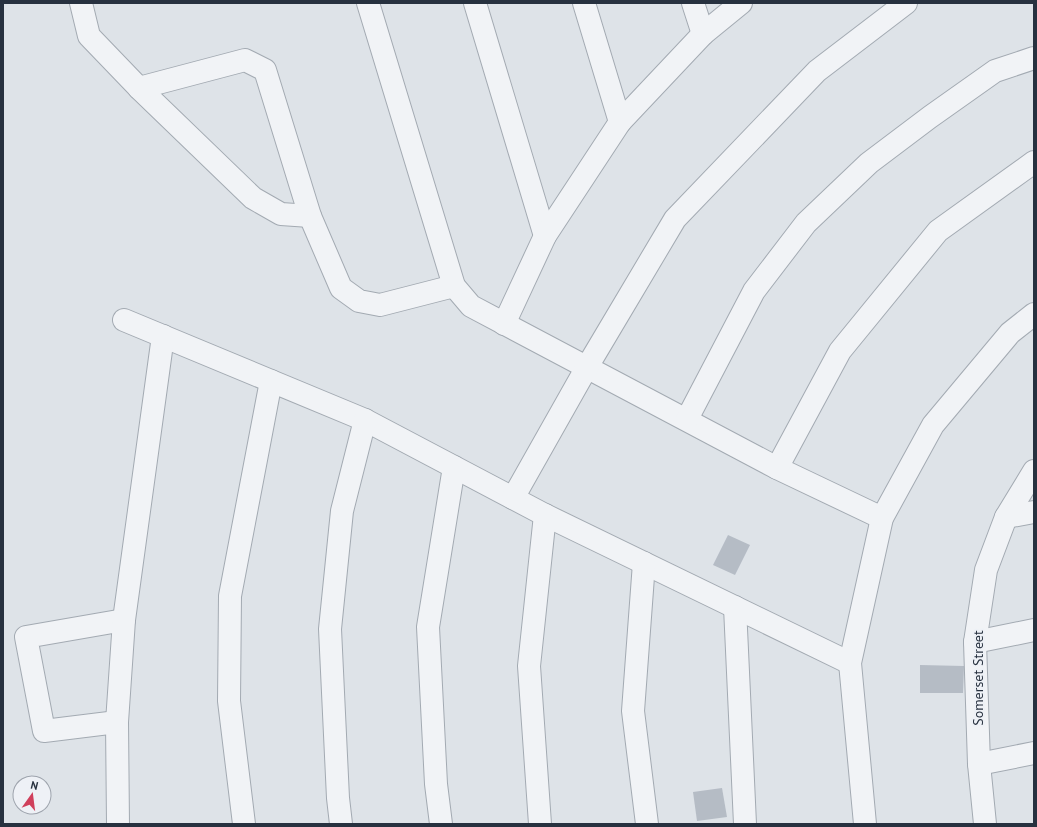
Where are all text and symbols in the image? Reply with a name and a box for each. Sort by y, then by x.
street label: Somerset Street [969,630,987,726]
north arrow [12,775,52,815]
text: N [29,778,40,793]

